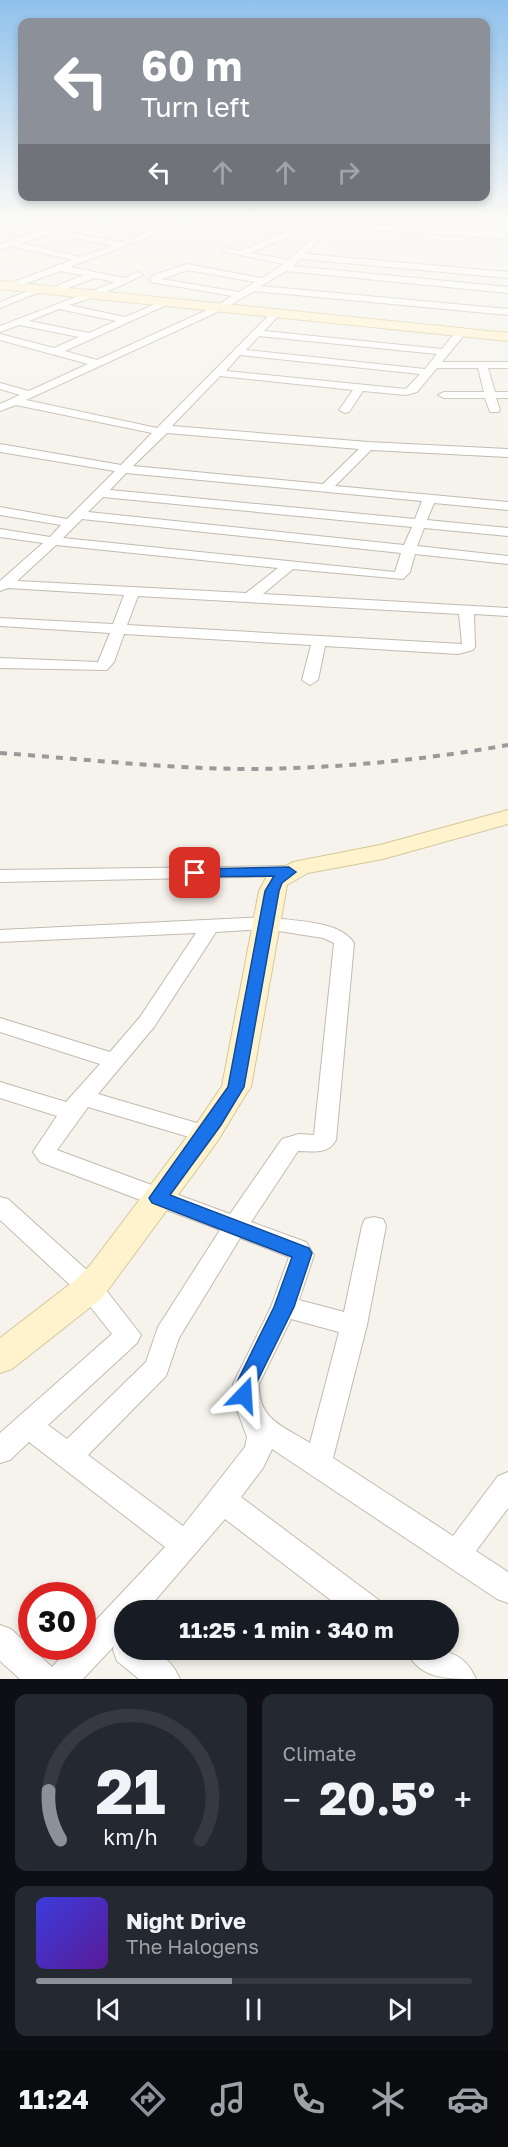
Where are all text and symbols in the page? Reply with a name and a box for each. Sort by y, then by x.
text: 60 m [141,40,242,90]
icon: left [42,42,120,120]
text: Turn left [141,91,250,123]
icon: left [143,156,176,189]
icon: ahead [206,156,239,189]
icon: ahead [269,156,302,189]
icon: right [332,156,365,189]
pin [169,847,220,898]
icon: arrive [178,856,211,889]
position arrow [212,1363,276,1427]
speed limit sign: 30 [18,1582,96,1660]
text: 11:25 · 1 min · 340 m [179,1616,394,1643]
text: Climate [283,1741,356,1765]
text: 21 [96,1753,166,1828]
text: 20.5° [319,1771,435,1825]
text: − [283,1780,301,1819]
text: + [454,1780,472,1819]
text: km/h [103,1824,158,1850]
text: Night Drive [126,1907,246,1934]
text: The Halogens [126,1934,259,1958]
icon: previous [92,1993,125,2026]
icon: pause [237,1993,270,2026]
icon: next [383,1993,416,2026]
icon: directions [127,2078,169,2120]
icon: music [207,2078,249,2120]
icon: phone [287,2078,329,2120]
icon: climate [367,2078,409,2120]
icon: car [447,2078,489,2120]
text: 11:24 [19,2083,89,2115]

